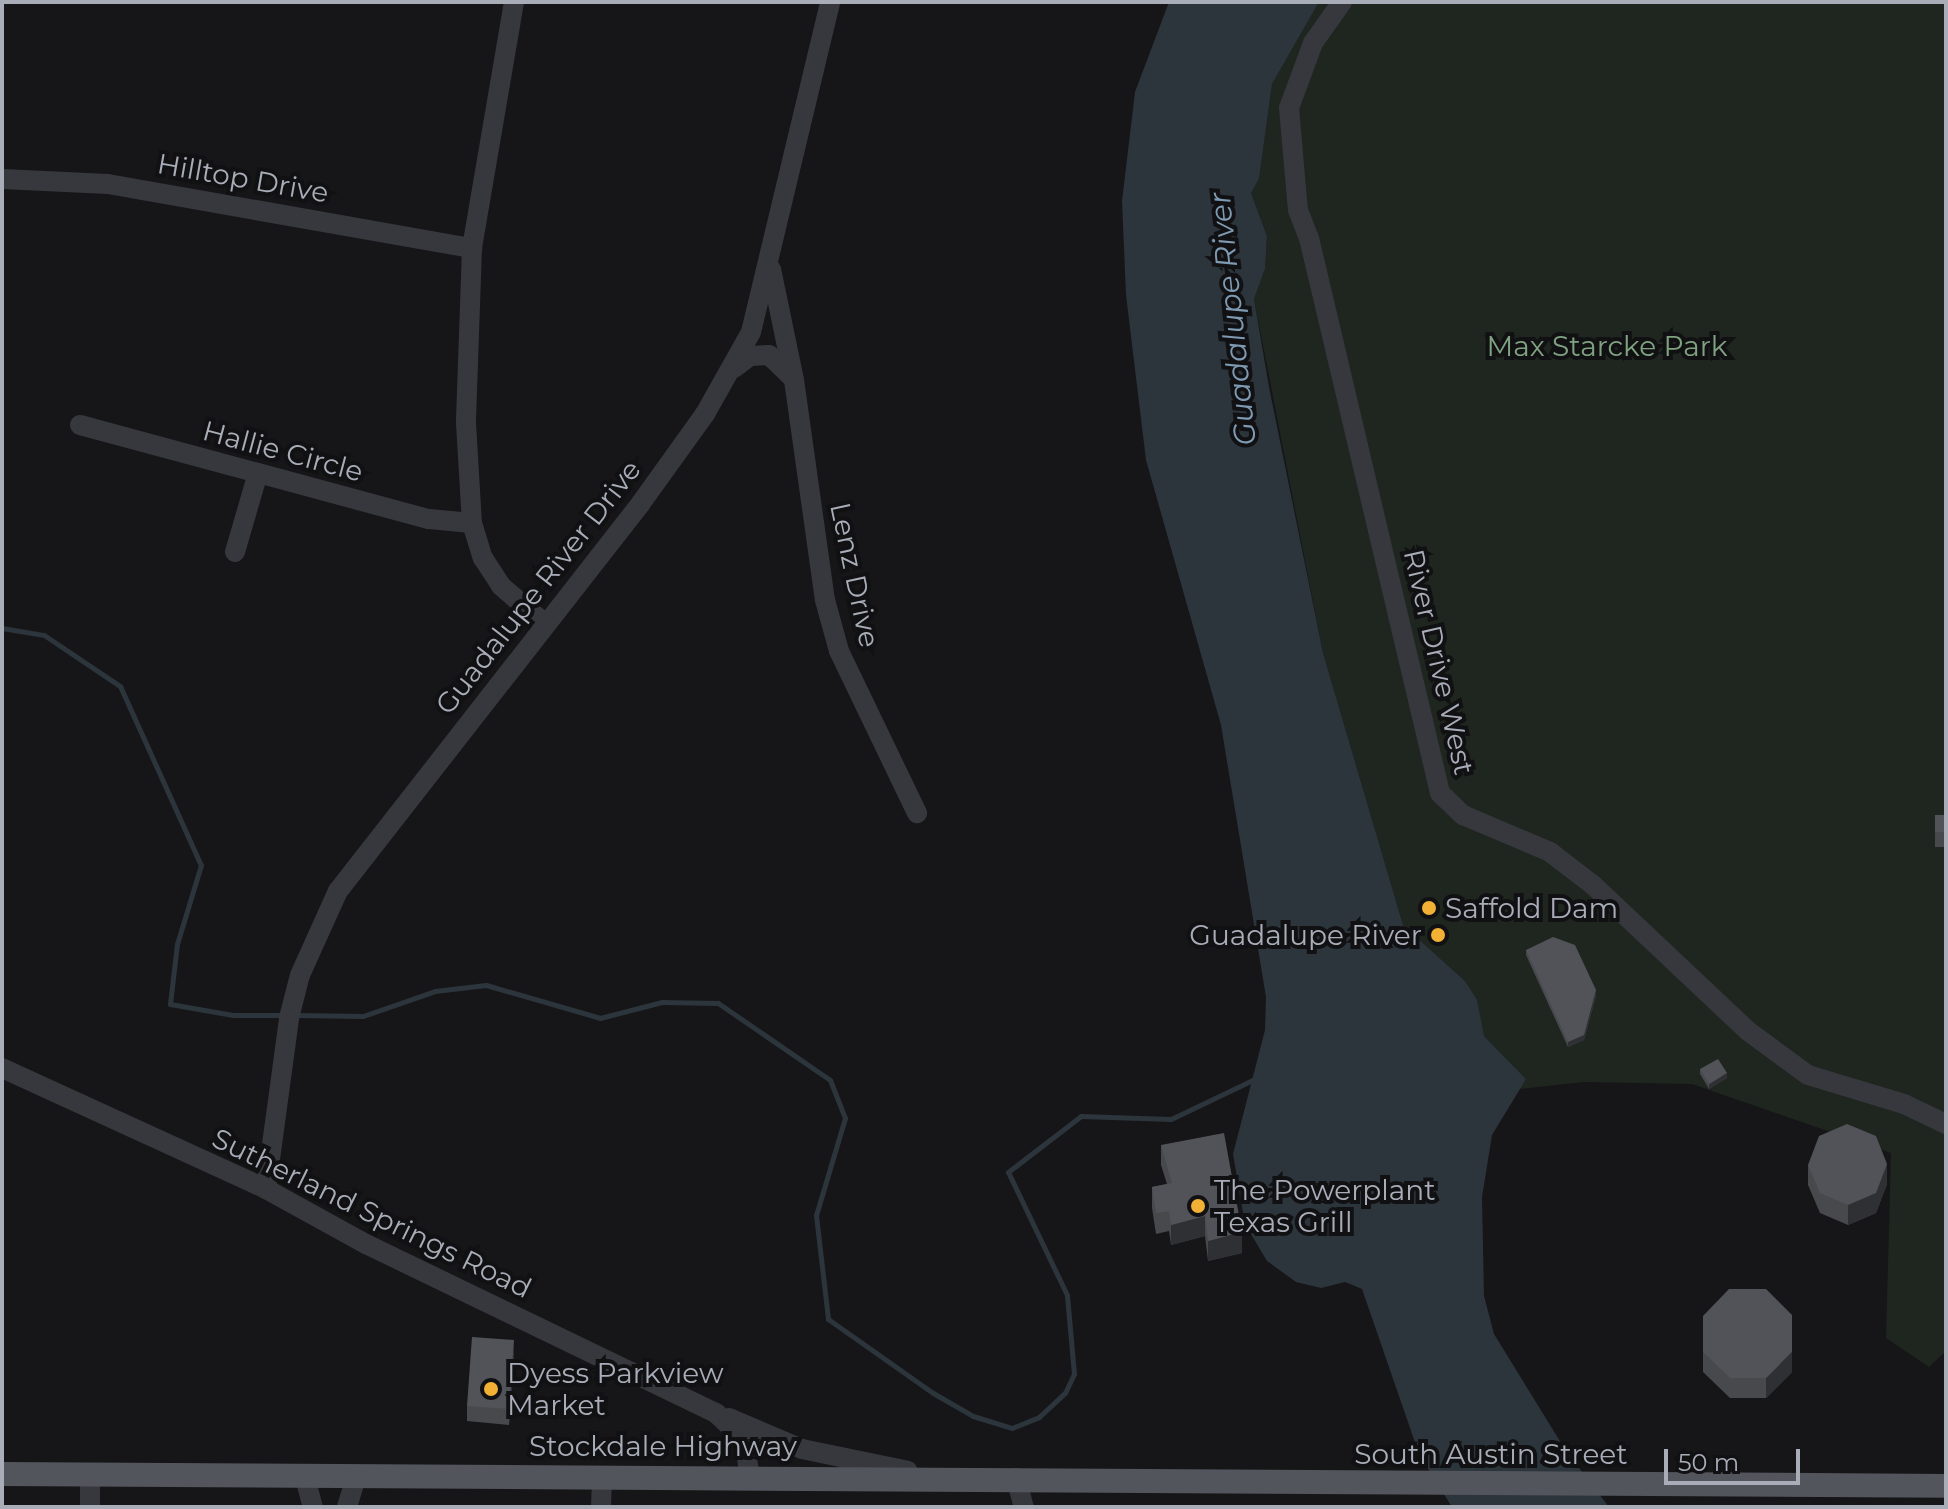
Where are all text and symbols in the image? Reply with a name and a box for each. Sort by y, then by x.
street label: Hilltop Drive [155,146,331,210]
water label: Guadalupe River [1202,190,1264,448]
park label: Max Starcke Park [1487,329,1727,363]
street label: Hallie Circle [199,414,367,488]
street label: Guadalupe River Drive [428,453,648,721]
street label: Lenz Drive [823,500,887,650]
street label: River Drive West [1397,546,1481,778]
place label: Saffold Dam [1445,891,1618,925]
marker: Saffold Dam [1420,899,1438,917]
place label: Guadalupe River [1189,918,1422,952]
marker: Guadalupe River [1429,926,1447,944]
street label: Sutherland Springs Road [207,1121,537,1305]
place label: The Powerplant Texas Grill [1214,1173,1436,1239]
marker: The Powerplant Texas Grill [1189,1197,1207,1215]
place label: Dyess Parkview Market [507,1356,724,1422]
marker: Dyess Parkview Market [482,1380,500,1398]
street label: Stockdale Highway [529,1429,797,1463]
scale bar [1668,1433,1804,1483]
street label: South Austin Street [1354,1437,1628,1471]
text: 50 m [1678,1448,1739,1477]

